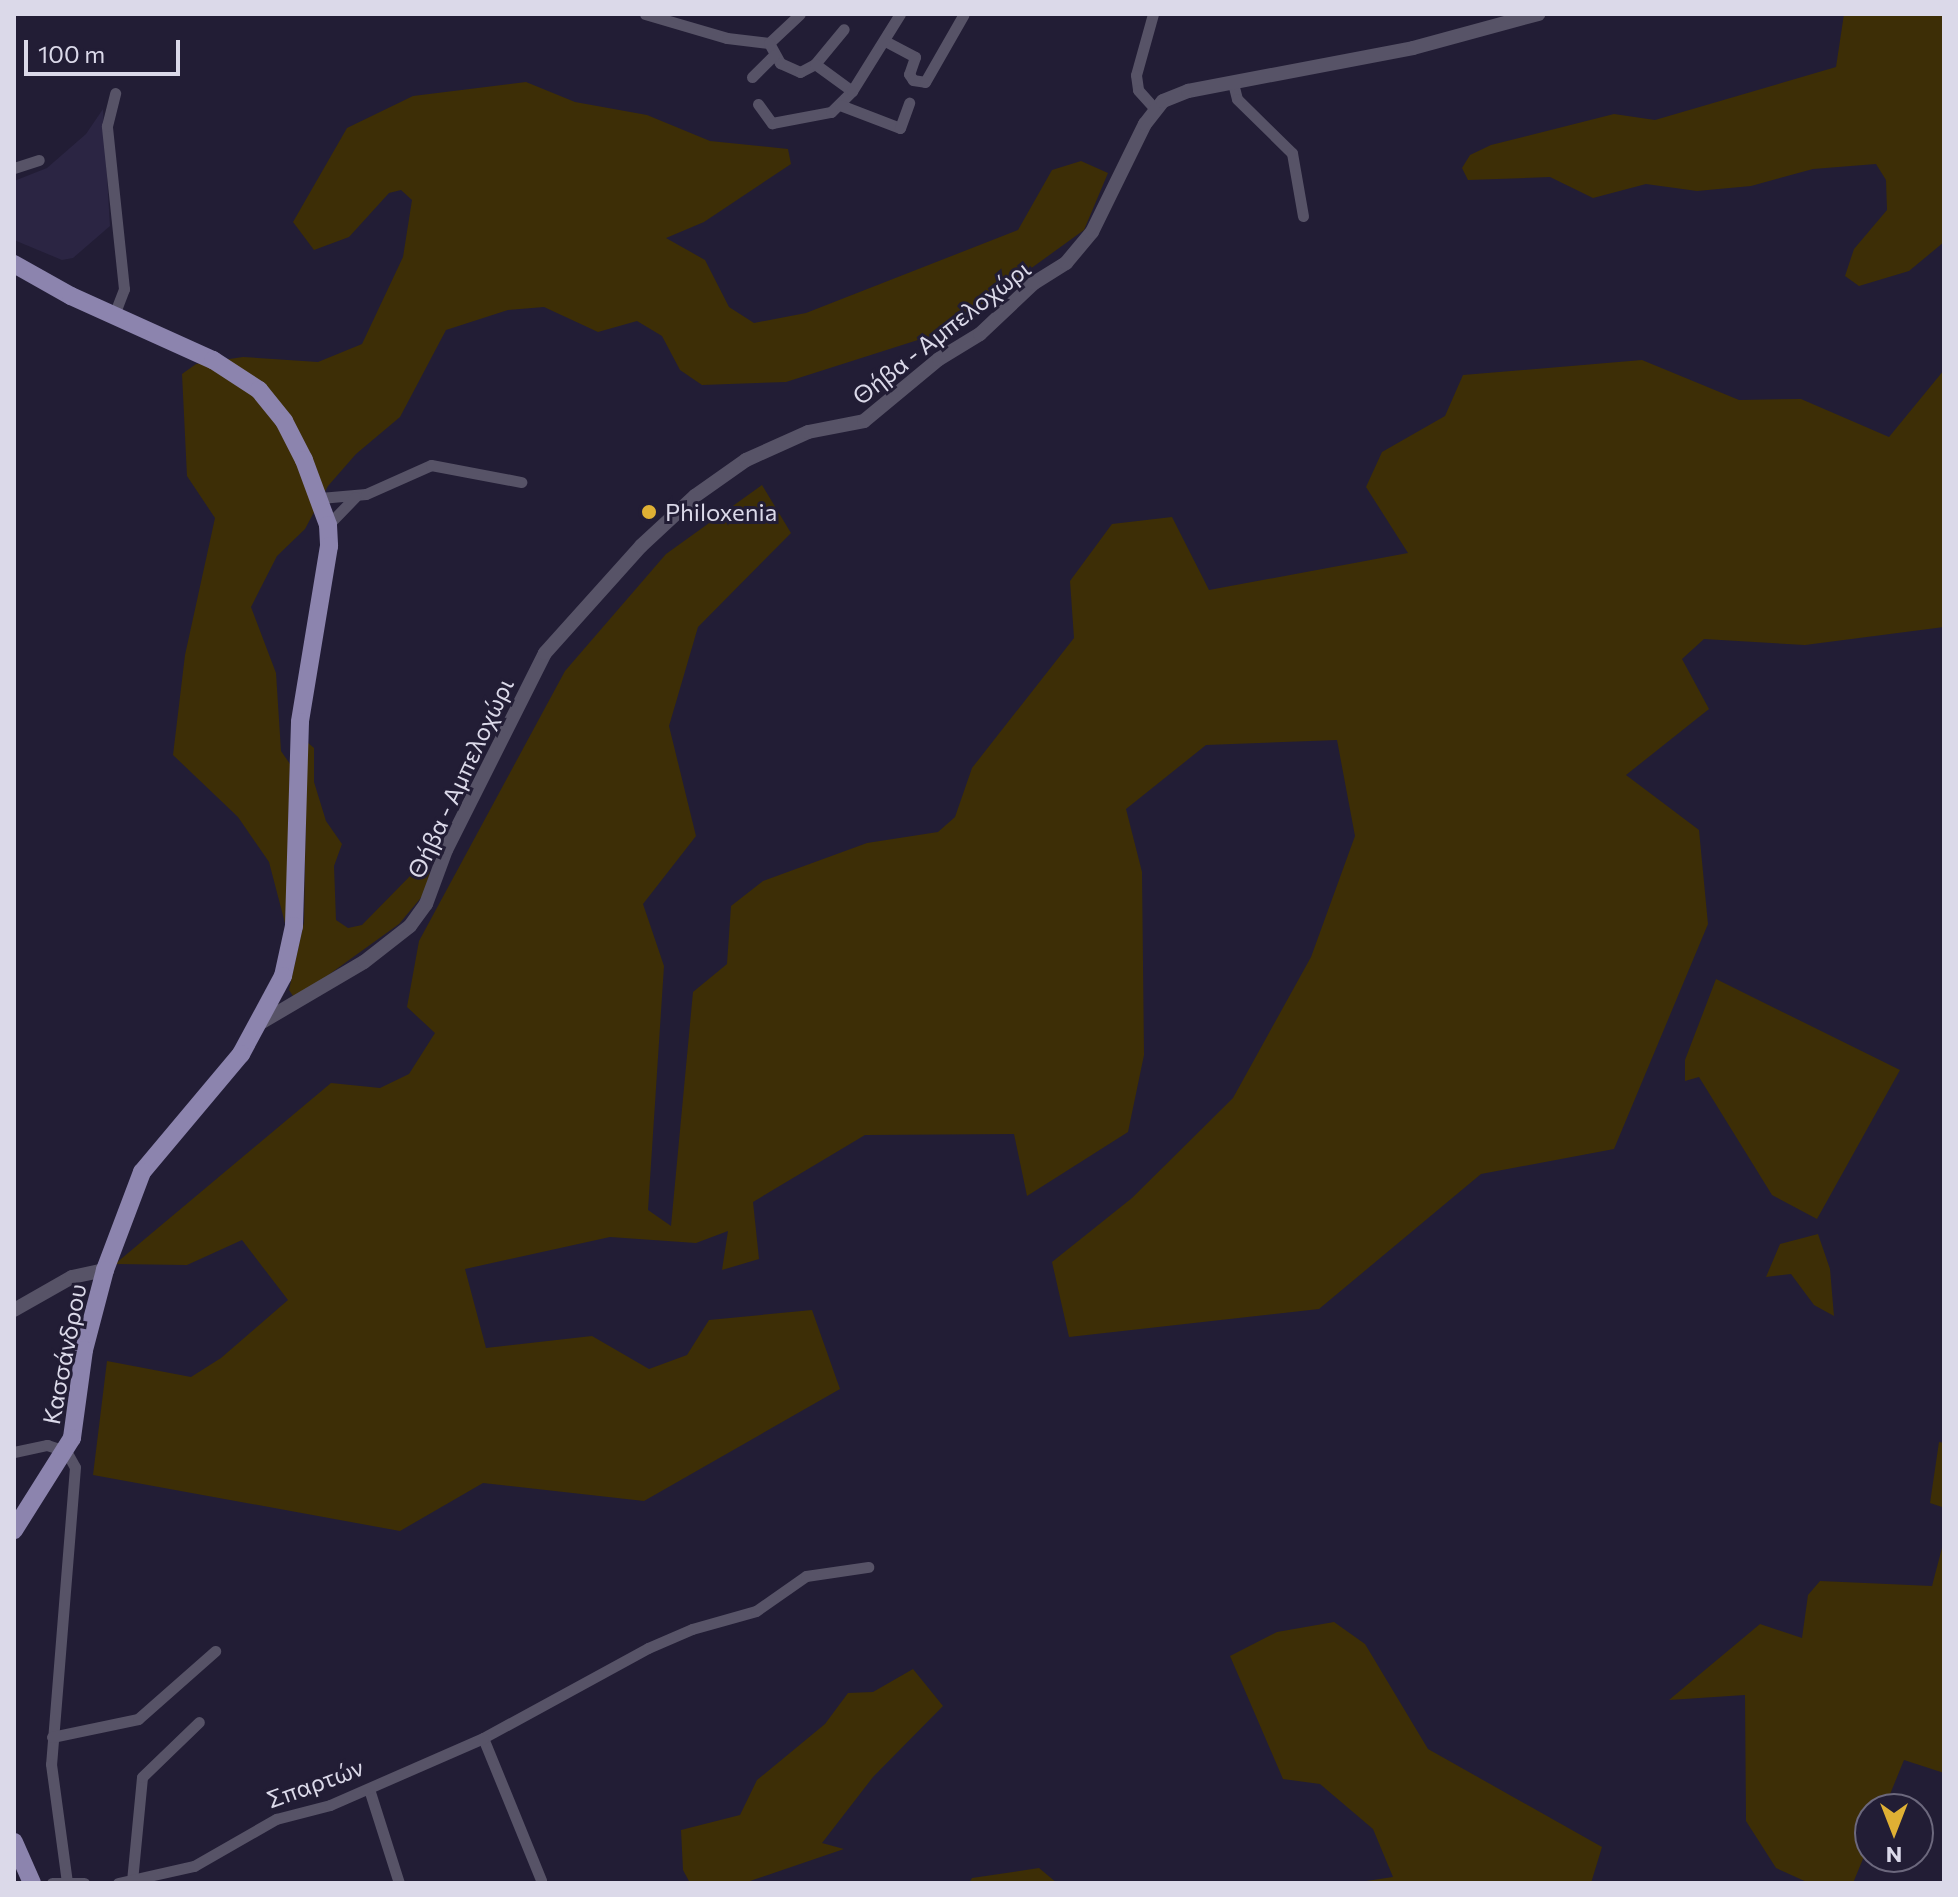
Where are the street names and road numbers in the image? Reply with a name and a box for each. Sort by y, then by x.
street label: Θήβα - Αμπελοχώρι [846,254,1036,410]
street label: Θήβα - Αμπελοχώρι [401,673,519,883]
street label: Κασσάνδρου [36,1281,92,1427]
street label: Σπαρτών [263,1752,367,1814]

